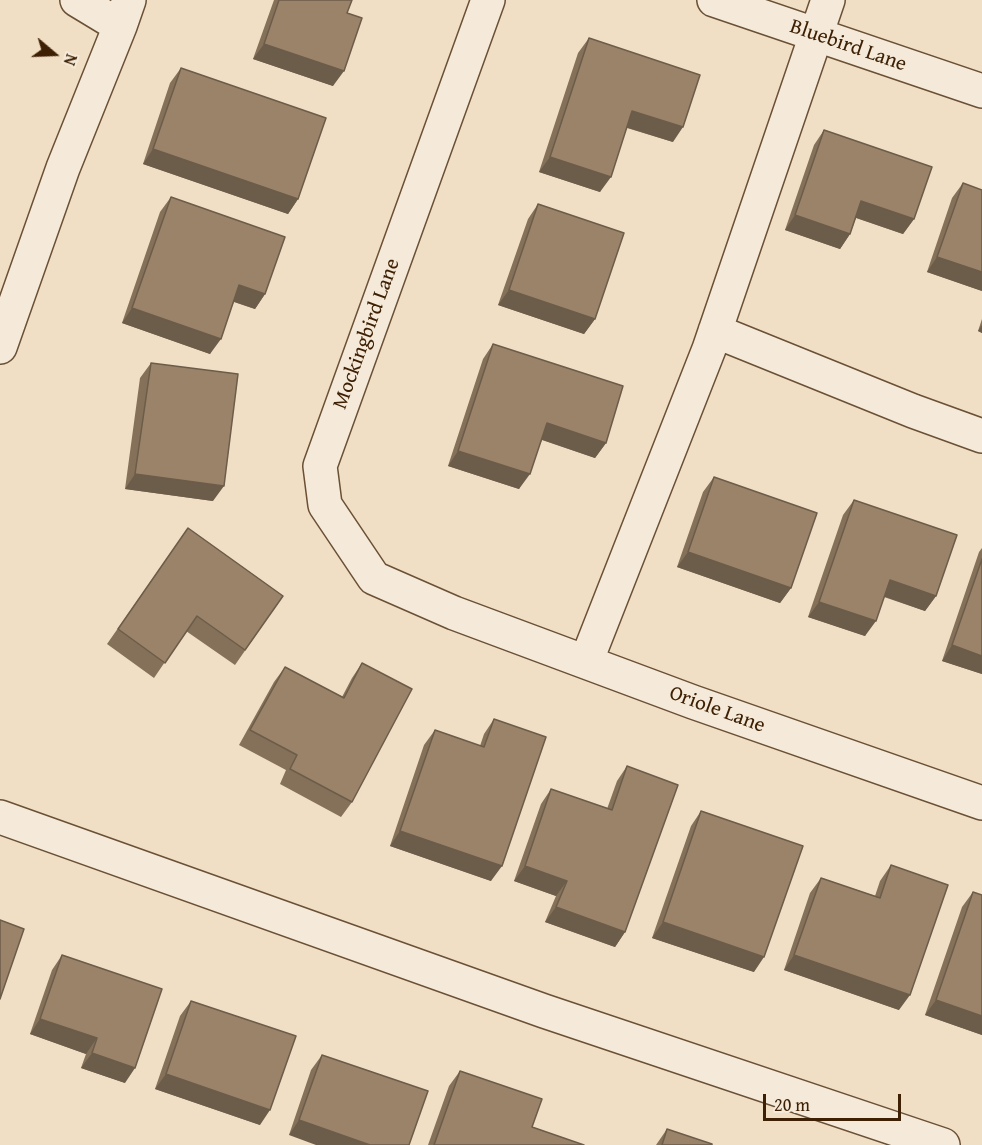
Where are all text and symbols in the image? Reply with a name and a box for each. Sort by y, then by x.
street label: Bluebird Lane [786,14,910,78]
north arrow [24,24,84,84]
text: N [58,51,84,69]
street label: Mockingbird Lane [328,255,406,413]
street label: Oriole Lane [666,681,768,739]
scale bar [766,1082,904,1120]
text: 20 m [774,1091,810,1118]

